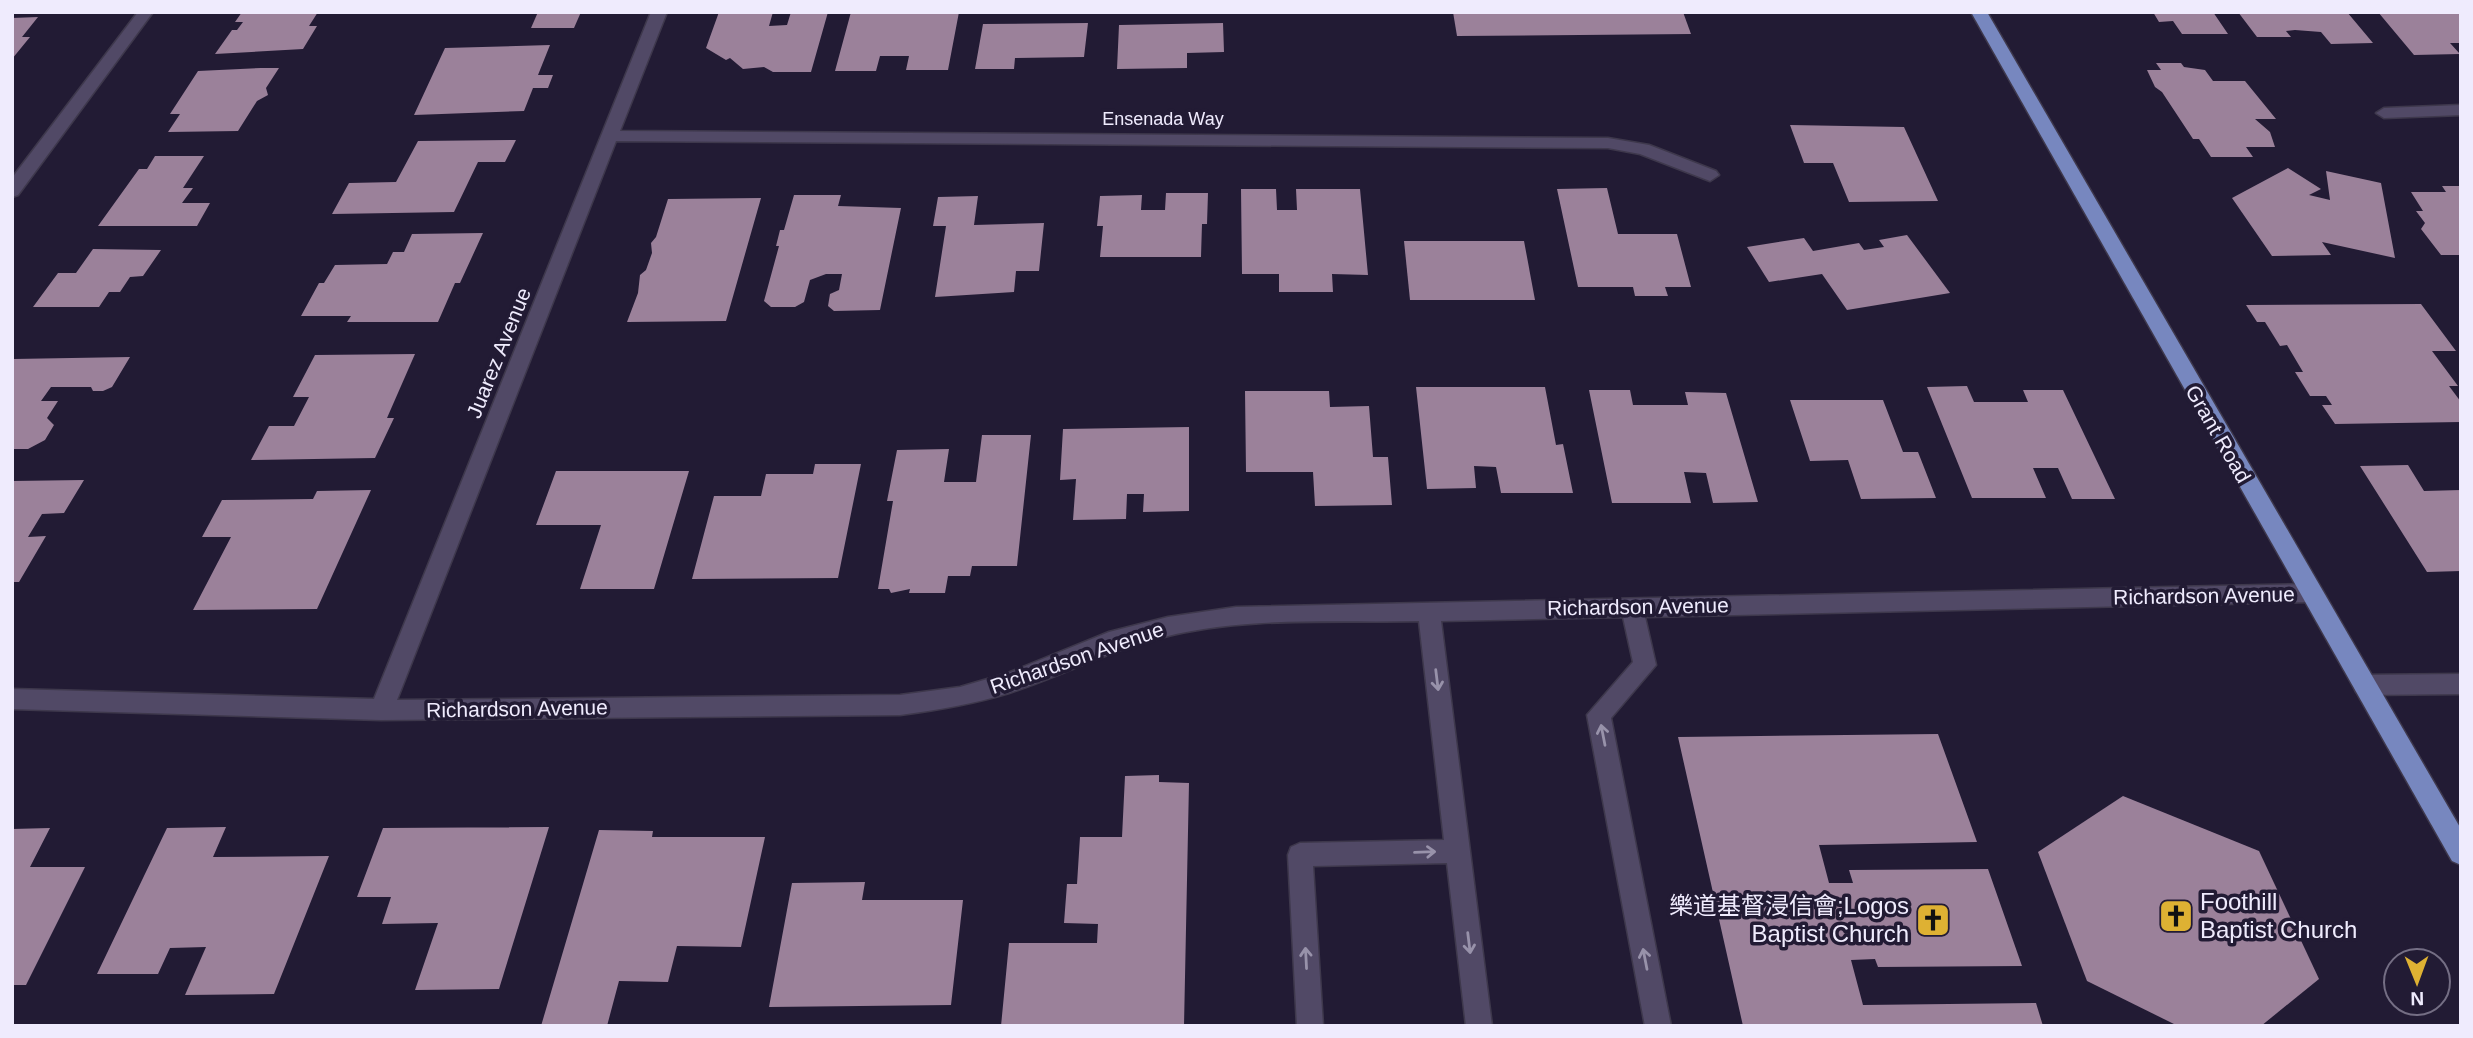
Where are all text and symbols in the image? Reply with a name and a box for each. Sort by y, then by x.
street label: Ensenada Way [1102,109,1224,129]
street label: Juarez Avenue [462,284,535,421]
street label: Grant Road [2181,381,2256,487]
street label: Richardson Avenue [2113,582,2295,609]
street label: Richardson Avenue [1547,593,1729,620]
street label: Richardson Avenue [987,617,1167,698]
one-way arrow [1431,668,1444,691]
street label: Richardson Avenue [426,695,608,722]
one-way arrow [1595,724,1609,747]
one-way arrow [1413,845,1436,858]
place label: Foothill Baptist Church [2200,888,2357,943]
place label: 樂道基督浸信會;Logos Baptist Church [1669,892,1909,947]
church icon: Foothill Baptist Church [2157,897,2195,935]
church icon: 樂道基督浸信會;Logos Baptist Church [1914,901,1952,939]
one-way arrow [1463,931,1476,954]
one-way arrow [1299,947,1312,969]
north arrow [2382,947,2452,1017]
one-way arrow [1638,948,1651,971]
text: N [2410,988,2424,1009]

